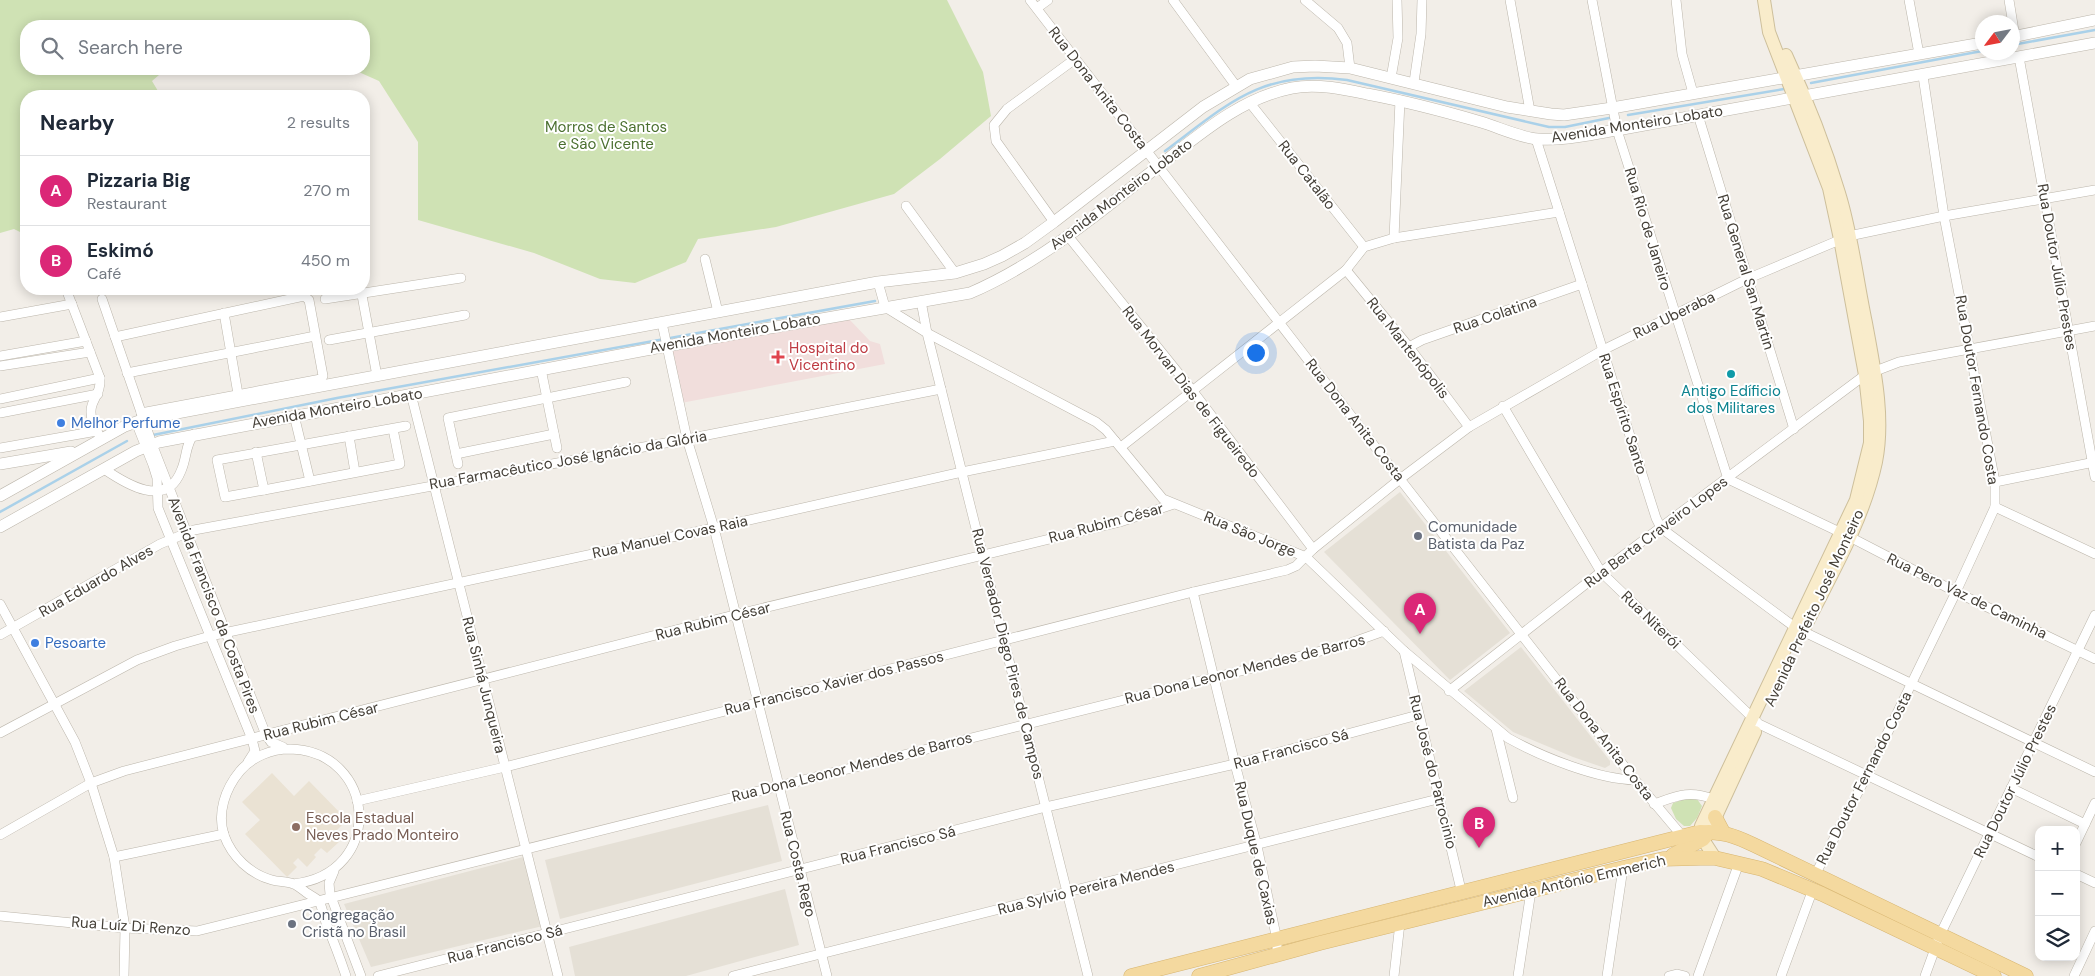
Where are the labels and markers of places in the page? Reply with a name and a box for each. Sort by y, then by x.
place label: Hospital do Vicentino [789,338,868,375]
marker: Hospital do Vicentino [771,350,785,364]
marker: Antigo Edíficio dos Militares [1725,368,1737,380]
place label: Antigo Edíficio dos Militares [1681,381,1781,418]
place label: Melhor Perfume [71,413,180,433]
marker: Melhor Perfume [55,417,67,429]
place label: Comunidade Batista da Paz [1428,517,1525,554]
marker: Comunidade Batista da Paz [1412,530,1424,542]
pin: A [1404,593,1436,634]
place label: Pesoarte [45,633,106,653]
marker: Pesoarte [29,637,41,649]
pin: B [1463,807,1495,848]
place label: Escola Estadual Neves Prado Monteiro [306,808,459,845]
marker: Escola Estadual Neves Prado Monteiro [290,821,302,833]
place label: Congregação Cristã no Brasil [302,905,406,942]
marker: Congregação Cristã no Brasil [286,918,298,930]

